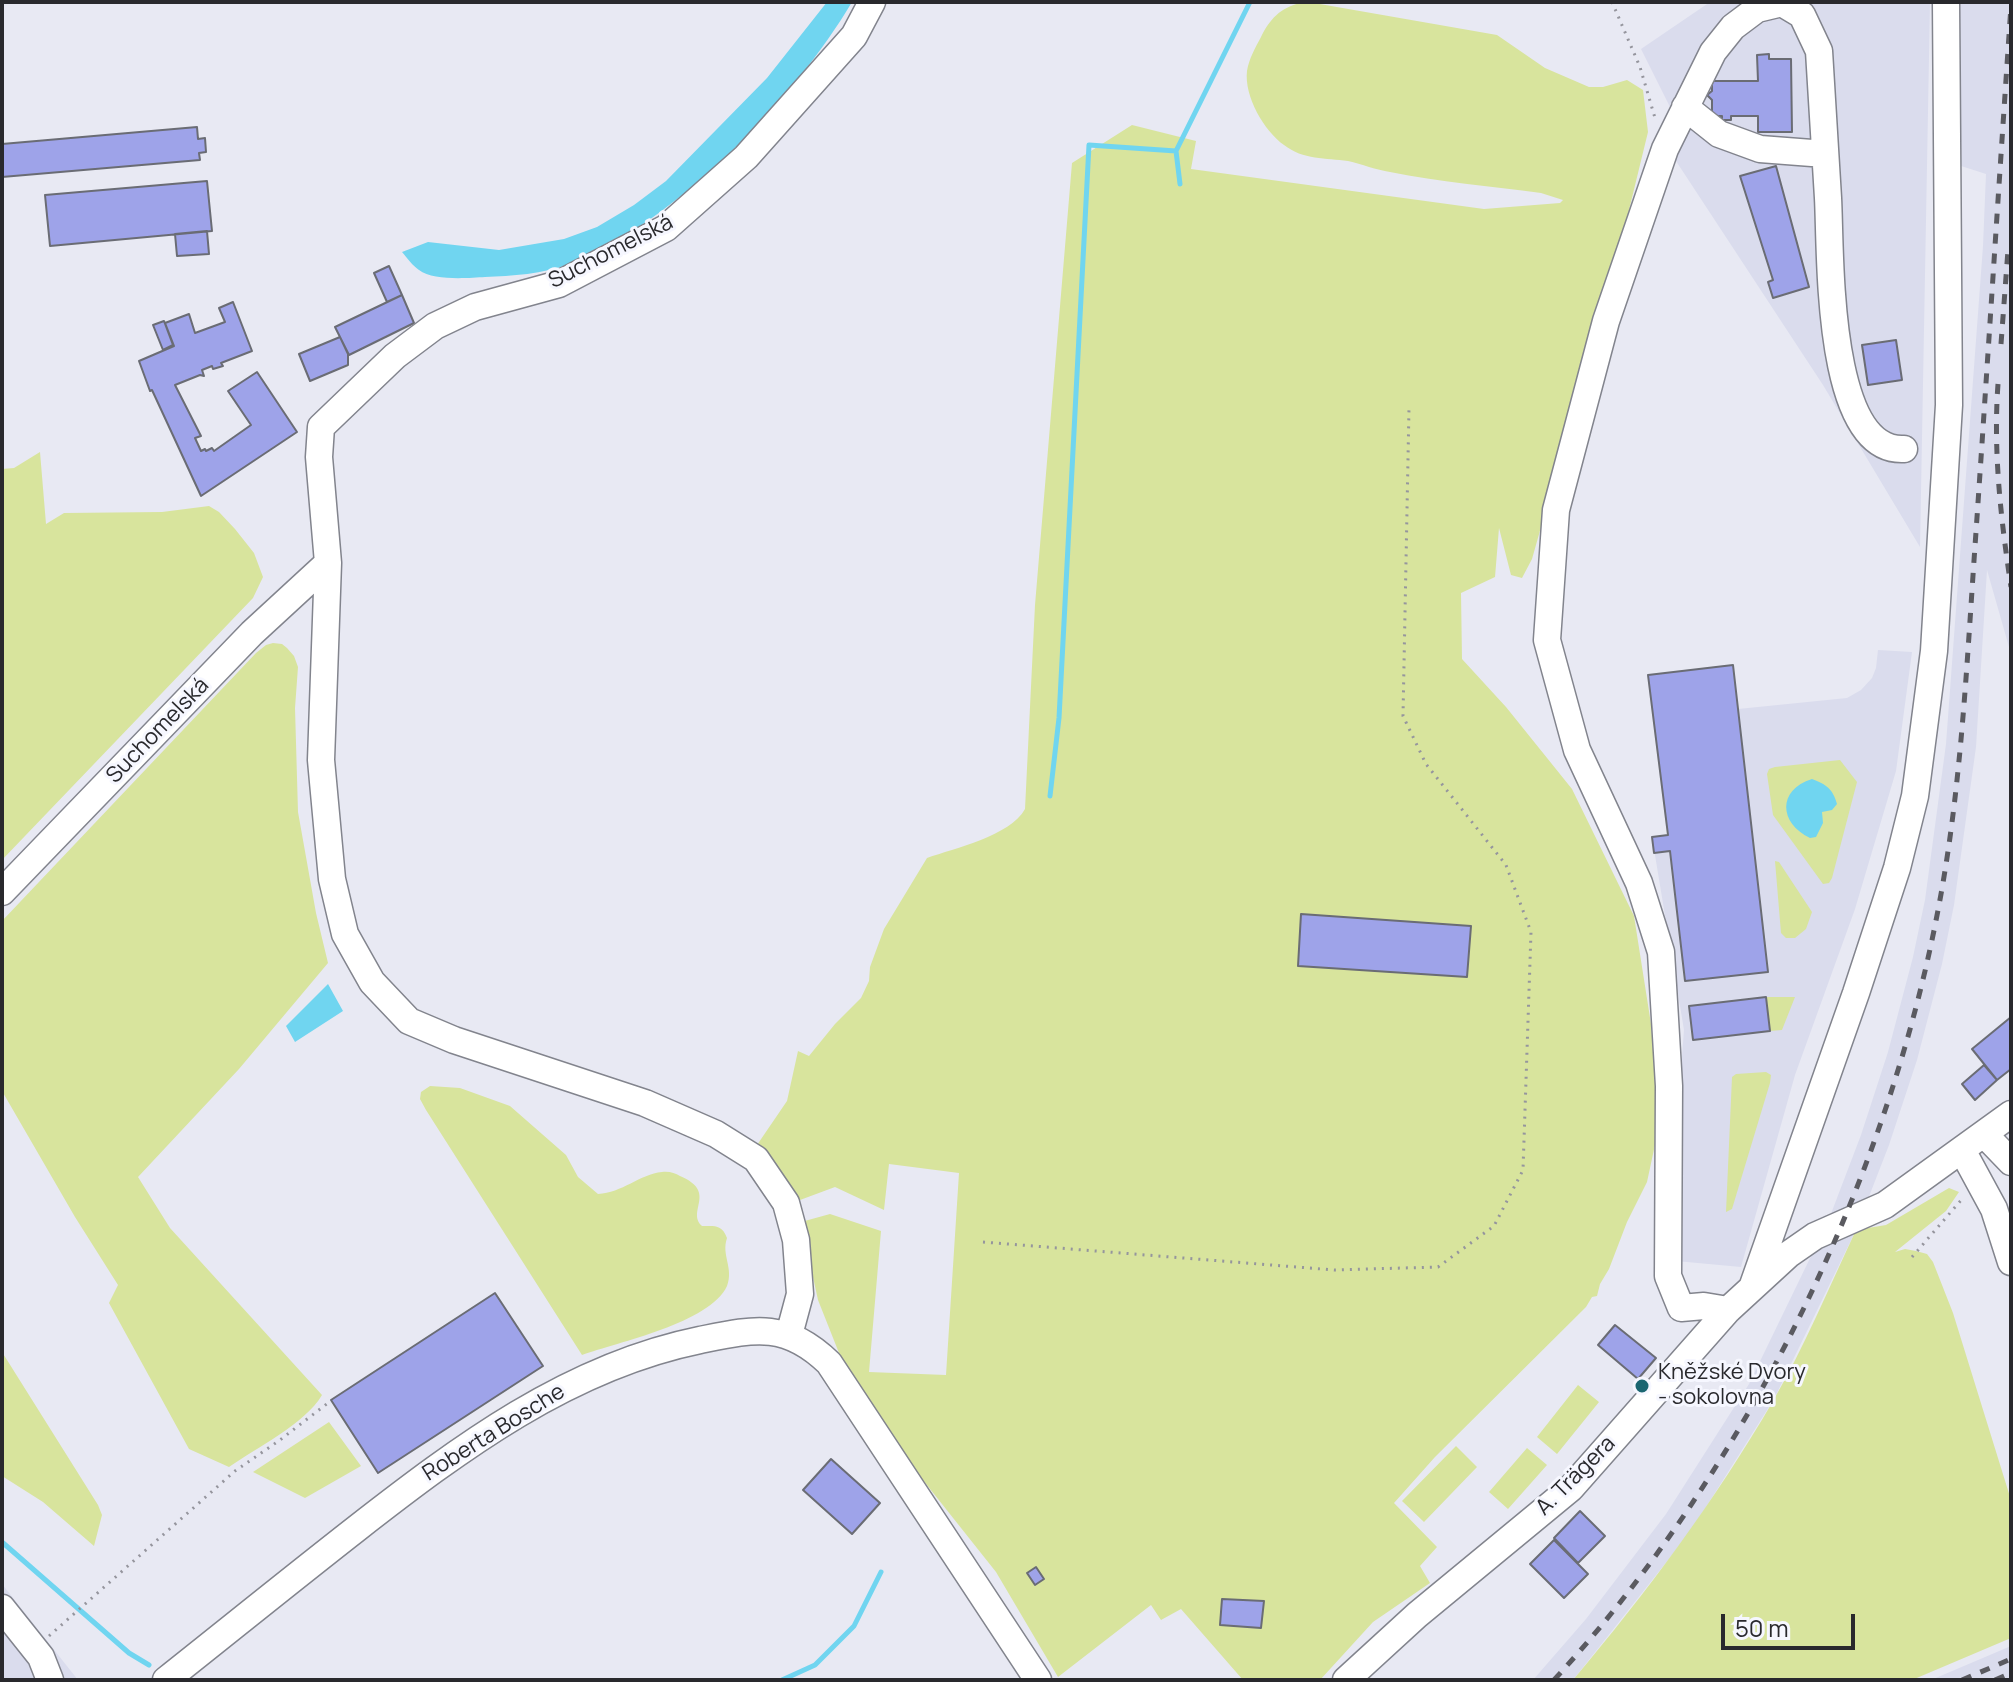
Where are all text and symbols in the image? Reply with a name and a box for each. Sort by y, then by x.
street label: Suchomelská [544,209,678,295]
street label: Suchomelská [101,673,215,789]
place label: Kněžské Dvory - sokolovna [1658,1360,1806,1412]
marker: Kněžské Dvory - sokolovna [1633,1377,1651,1395]
street label: Roberta Bosche [418,1379,570,1487]
street label: A. Trägera [1531,1431,1621,1521]
scale bar [1725,1598,1859,1648]
text: 50 m [1735,1611,1789,1644]

